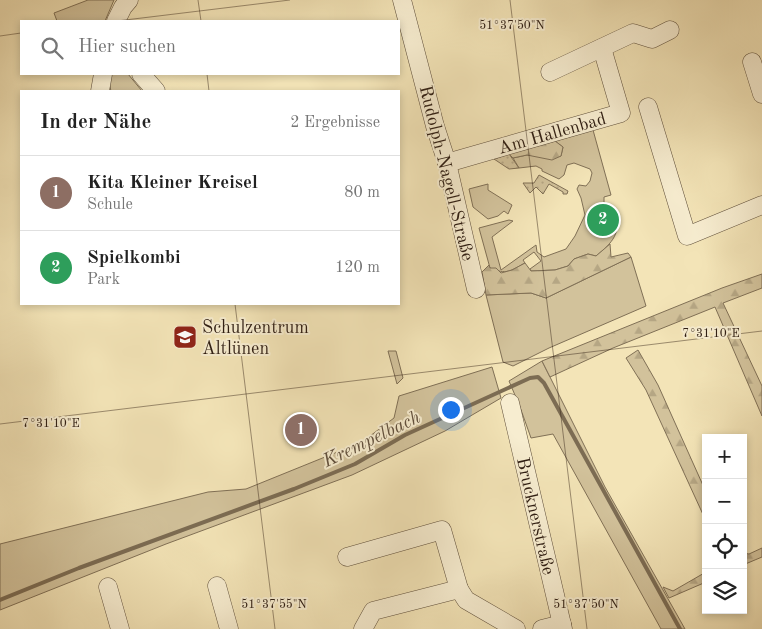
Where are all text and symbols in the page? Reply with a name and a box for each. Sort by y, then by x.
text: 51°37'50"N [479,19,545,32]
search box [20,20,400,75]
icon: search [38,34,66,62]
text: Hier suchen [78,38,176,57]
street label: Rudolph-Nagell-Straße [416,84,477,263]
street label: Am Hallenbad [496,110,608,158]
text: In der Nähe [40,112,151,133]
text: 2 Ergebnisse [290,115,380,131]
text: Kita Kleiner Kreisel [87,174,258,193]
text: 1 [51,185,61,201]
text: 80 m [344,185,380,201]
text: Schule [87,197,133,213]
pin: 2 [587,201,619,239]
text: Spielkombi [87,249,181,268]
text: 2 [51,260,61,276]
text: 120 m [335,260,380,276]
text: Park [87,272,120,288]
place label: Schulzentrum Altlünen [202,319,309,358]
school or university icon: Schulzentrum Altlünen [172,324,198,350]
text: 7°31'10"E [682,328,740,340]
your location [438,397,464,423]
water label: Krempelbach [319,408,424,473]
pin: 1 [285,411,317,449]
text: 7°31'10"E [22,418,80,430]
map controls [702,434,747,614]
button: + [702,434,747,479]
street label: Brucknerstraße [513,456,557,577]
button: − [702,479,747,524]
button: locate [702,524,747,569]
button: layers [702,569,747,614]
text: 51°37'55"N [241,598,307,611]
text: 51°37'50"N [553,598,619,611]

